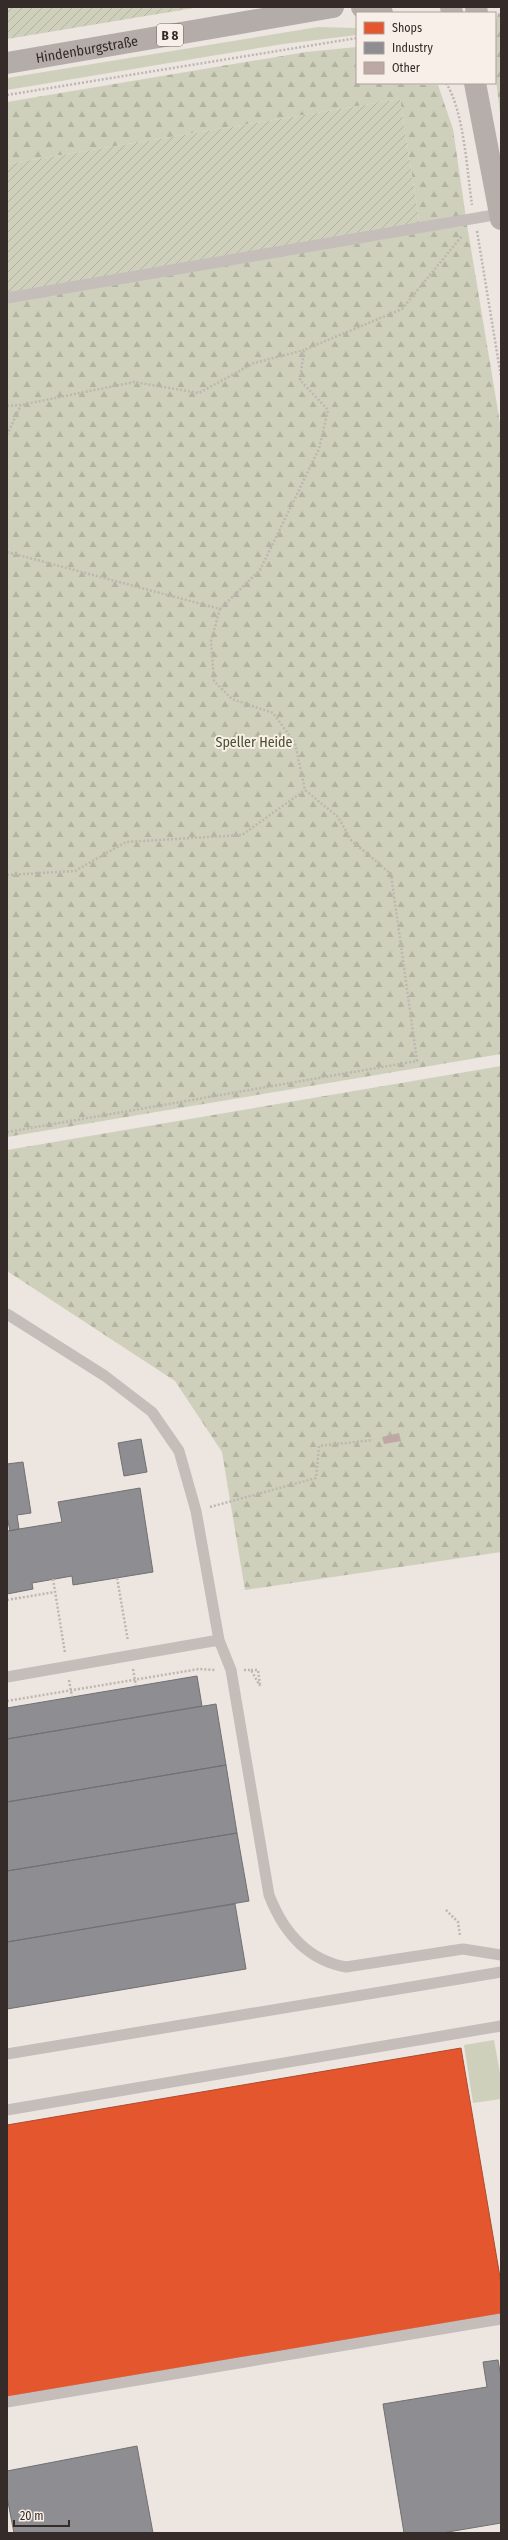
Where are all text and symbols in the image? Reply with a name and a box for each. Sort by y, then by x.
legend [356,12,496,84]
text: Shops [392,21,422,35]
road number: B 8 [157,24,183,46]
street label: Hindenburgstraße [34,33,139,67]
text: Industry [392,41,433,55]
text: Other [392,61,421,75]
park label: Speller Heide [215,734,293,751]
scale bar [14,2502,69,2528]
text: 20 m [20,2509,44,2523]

